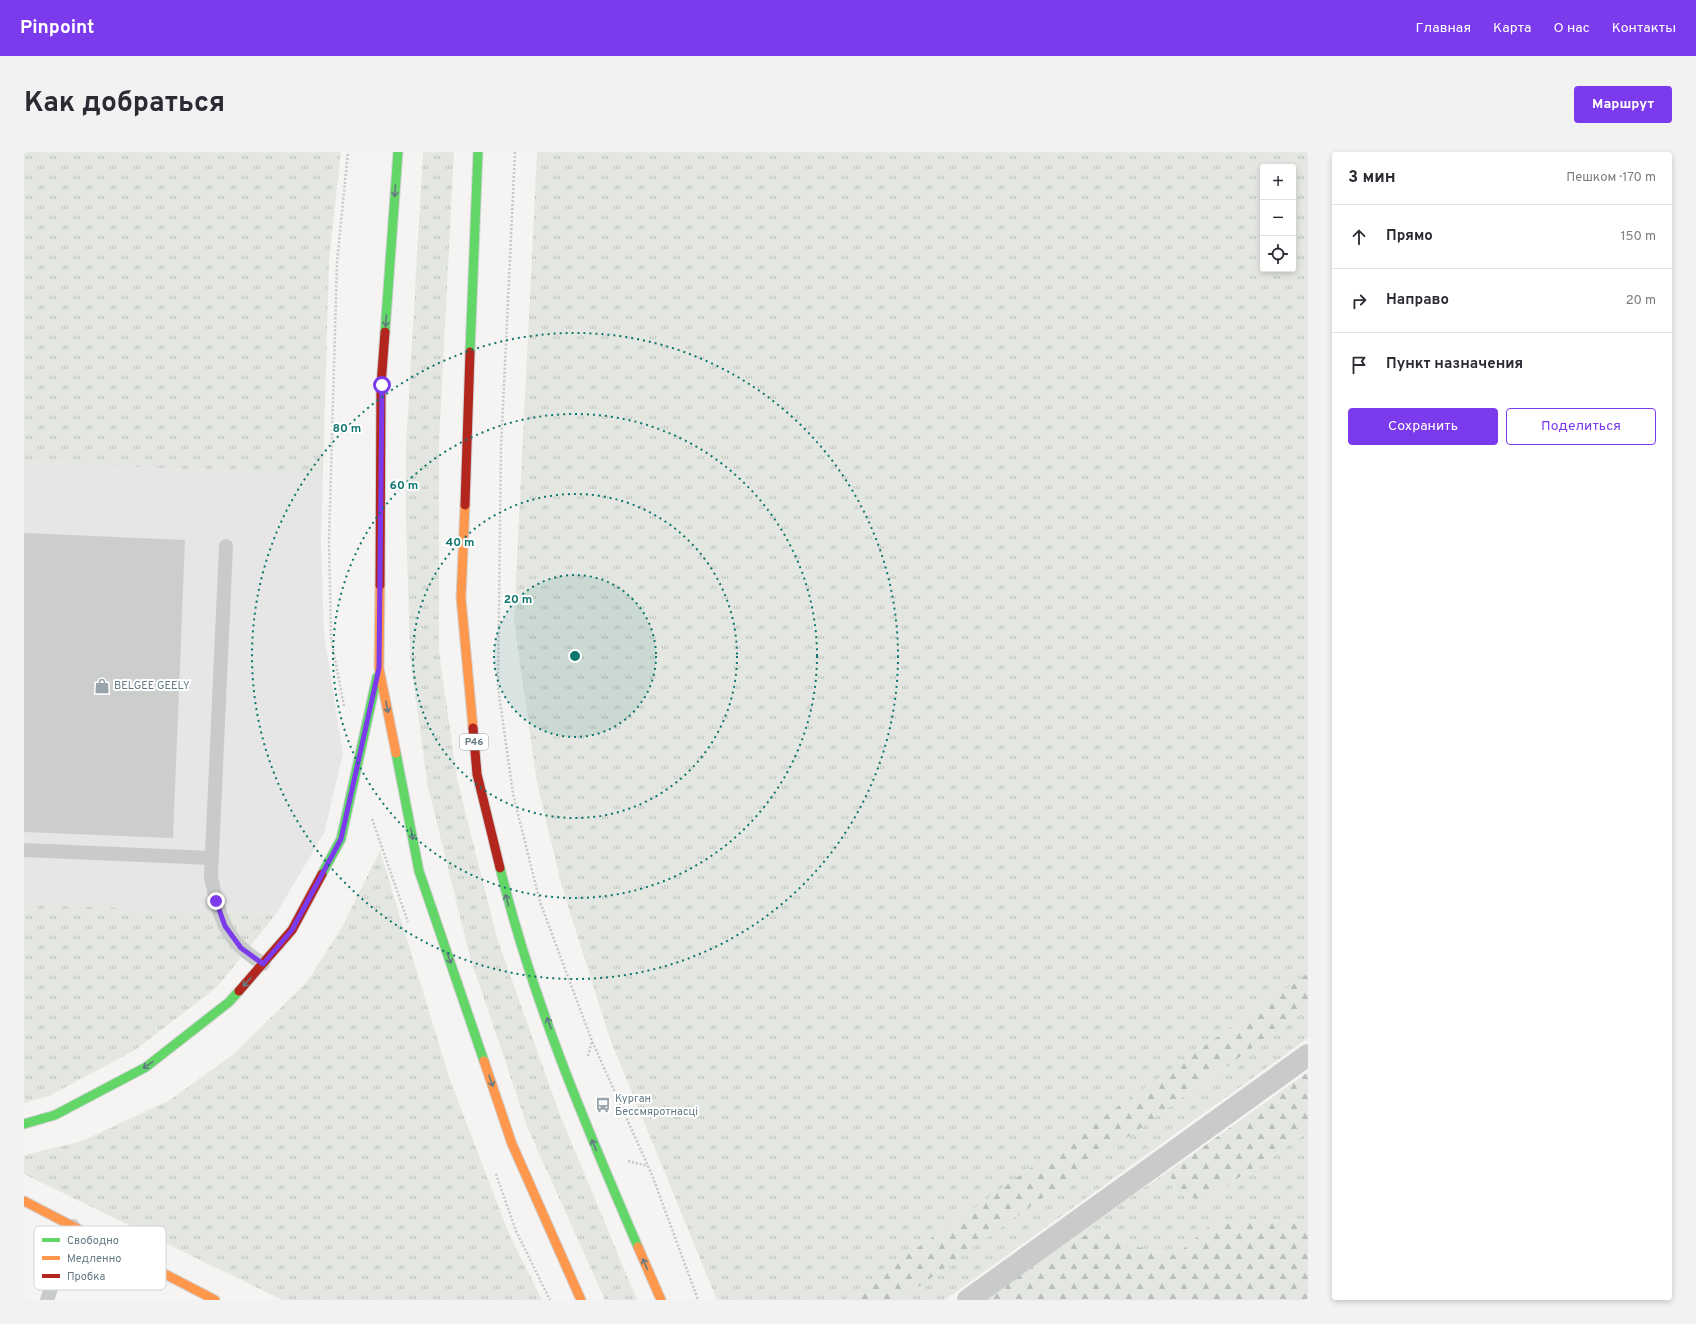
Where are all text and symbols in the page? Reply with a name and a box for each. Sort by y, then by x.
text: Pinpoint [20,16,95,40]
text: Главная [1416,20,1471,37]
text: Карта [1493,20,1531,37]
text: О нас [1553,20,1590,37]
text: Контакты [1612,20,1676,37]
text: Как добраться [24,86,225,122]
button: Маршрут [1574,86,1672,123]
map controls [1260,164,1296,272]
button: + [1260,164,1296,200]
text: 3 мин [1348,167,1396,189]
text: Пешком · 170 m [1566,170,1656,186]
one-way arrow [392,184,399,197]
button: − [1260,200,1296,236]
icon: ahead [1348,226,1370,248]
text: Прямо [1386,227,1433,246]
text: 150 m [1621,229,1656,245]
button: locate [1260,236,1296,272]
icon: right [1348,290,1370,312]
text: Направо [1386,291,1449,310]
text: 20 m [1626,293,1656,309]
one-way arrow [383,314,390,327]
icon: arrive [1348,354,1370,376]
text: Пункт назначения [1386,355,1523,374]
route start [373,376,391,394]
button: Сохранить [1348,408,1498,445]
button: Поделиться [1506,408,1656,445]
text: 80 m [333,421,361,437]
text: 60 m [390,478,418,494]
text: 40 m [445,535,475,551]
text: 20 m [504,592,532,608]
centre of rings [568,649,582,663]
shop icon: BELGEE GEELY [93,677,111,695]
place label: BELGEE GEELY [114,679,190,693]
one-way arrow [383,700,391,713]
road number: Р46 [460,734,488,750]
one-way arrow [408,827,416,840]
route end [207,892,225,910]
one-way arrow [503,894,511,907]
one-way arrow [446,952,453,965]
one-way arrow [243,977,252,987]
one-way arrow [544,1017,552,1029]
one-way arrow [143,1061,154,1069]
one-way arrow [488,1075,495,1088]
place label: Курган Бессмяротнасці [615,1092,698,1119]
bus stop icon: Курган Бессмяротнасці [594,1096,612,1114]
one-way arrow [590,1139,597,1151]
legend [34,1226,166,1290]
text: Свободно [67,1234,119,1248]
text: Медленно [67,1252,121,1266]
one-way arrow [641,1259,649,1271]
text: Пробка [67,1270,106,1284]

